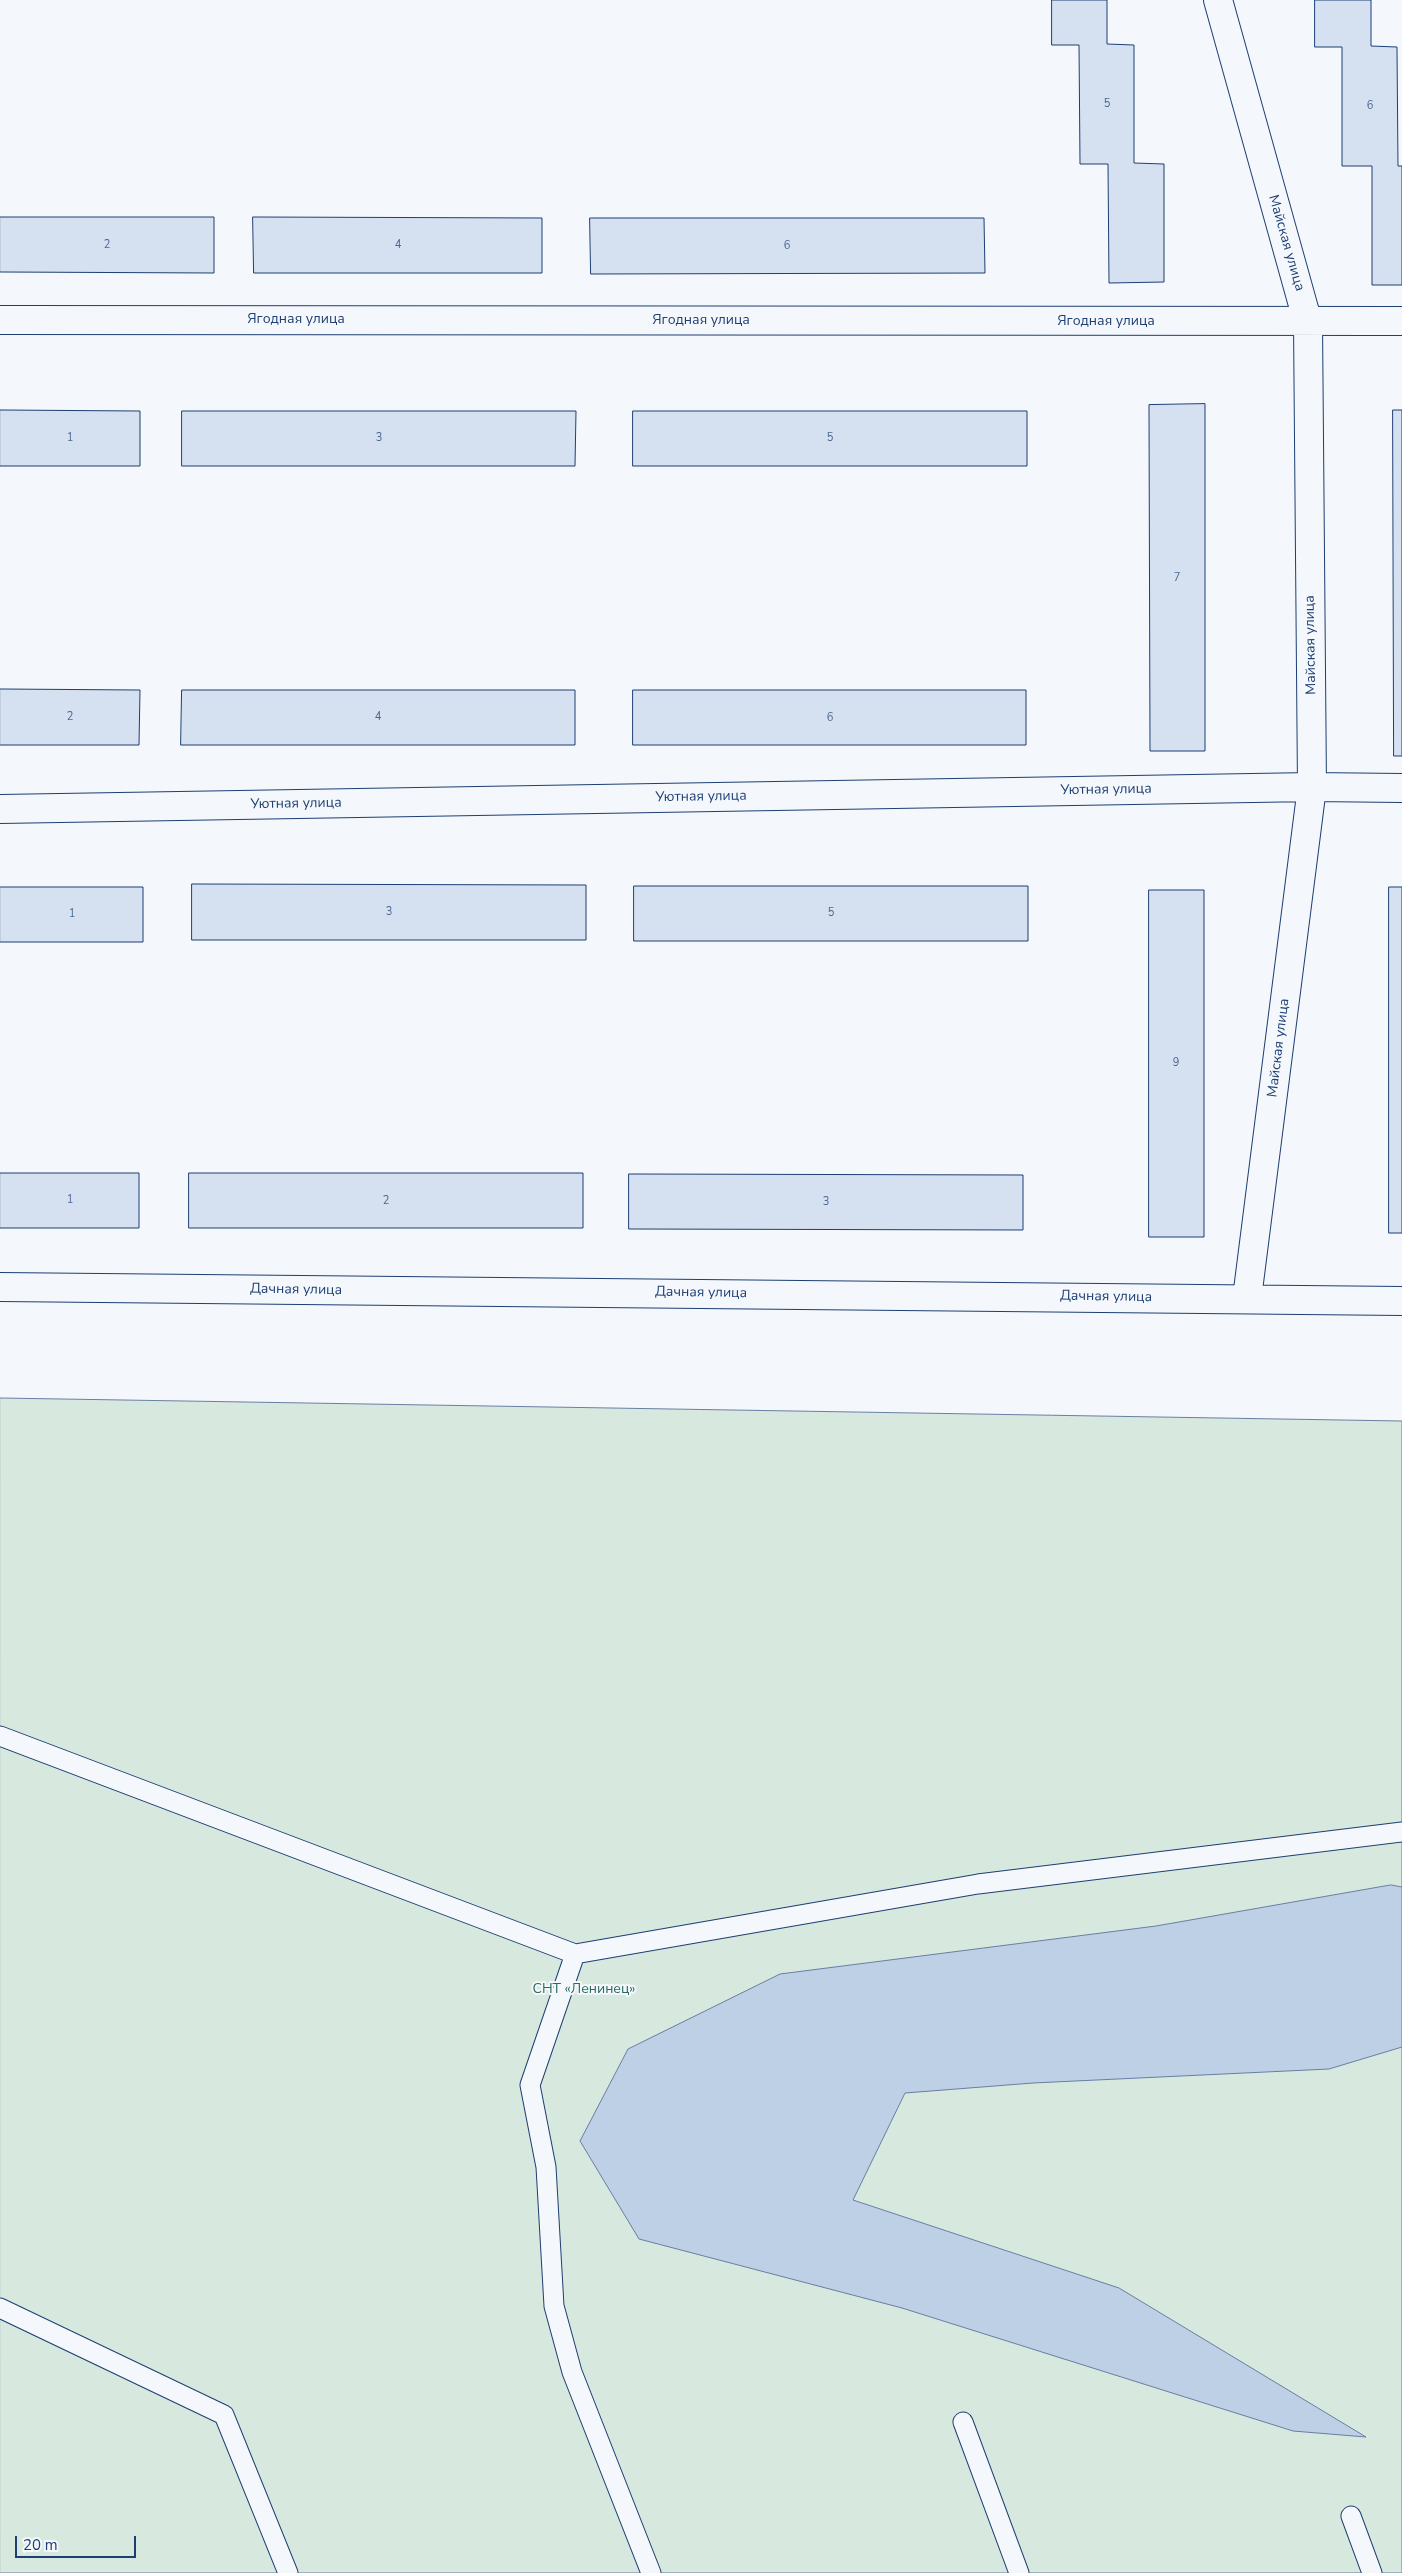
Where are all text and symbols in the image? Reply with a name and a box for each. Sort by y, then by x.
house number: 5 [1104,97,1110,111]
house number: 6 [1367,99,1373,113]
street label: Майская улица [1264,193,1308,293]
house number: 2 [104,238,110,252]
house number: 4 [395,238,401,252]
house number: 6 [784,239,790,253]
street label: Ягодная улица [247,312,345,328]
street label: Ягодная улица [652,313,750,329]
street label: Ягодная улица [1057,314,1155,330]
house number: 1 [67,431,73,445]
house number: 3 [376,431,382,445]
house number: 5 [827,431,833,445]
house number: 7 [1174,571,1180,585]
street label: Майская улица [1302,595,1320,695]
house number: 2 [67,710,73,724]
house number: 4 [375,710,381,724]
house number: 6 [827,711,833,725]
street label: Уютная улица [1060,781,1152,799]
street label: Уютная улица [655,788,747,806]
street label: Уютная улица [250,795,342,813]
house number: 3 [386,905,392,919]
house number: 5 [828,906,834,920]
house number: 1 [69,907,75,921]
street label: Майская улица [1265,998,1293,1098]
house number: 9 [1173,1056,1179,1070]
house number: 1 [67,1193,73,1207]
house number: 2 [383,1194,389,1208]
house number: 3 [823,1195,829,1209]
street label: Дачная улица [250,1281,342,1299]
street label: Дачная улица [655,1284,747,1302]
street label: Дачная улица [1060,1288,1152,1306]
park label: СНТ «Ленинец» [533,1982,635,1998]
scale bar [18,2526,139,2558]
text: 20 m [23,2535,58,2555]

